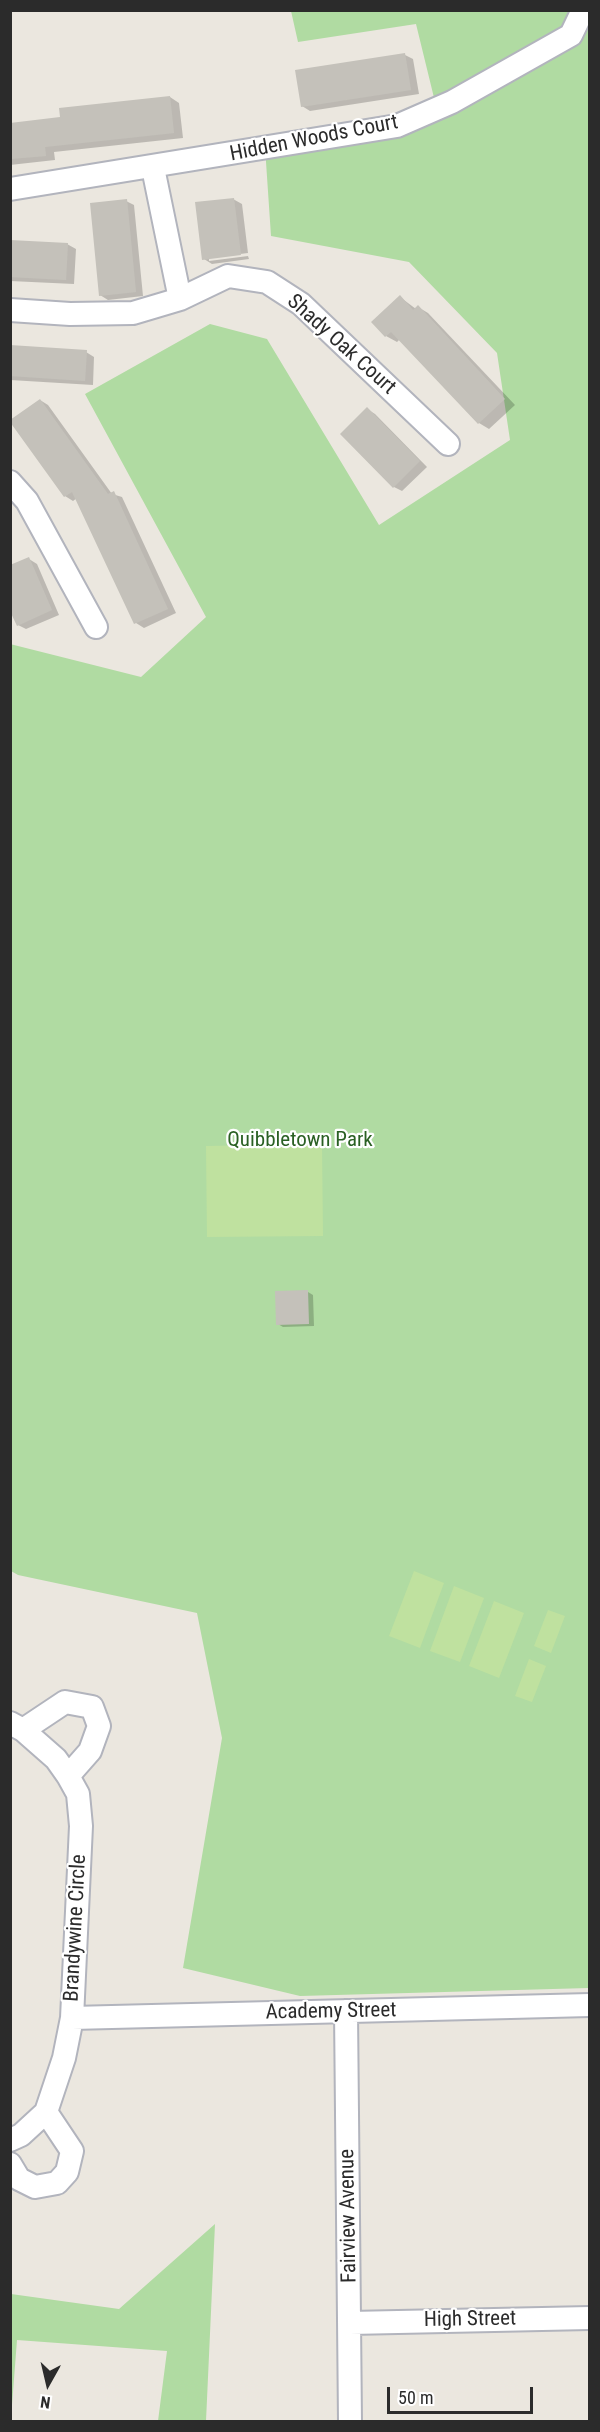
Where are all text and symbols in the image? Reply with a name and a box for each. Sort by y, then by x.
street label: Hidden Woods Court [228,110,400,168]
street label: Shady Oak Court [281,290,401,400]
park label: Quibbletown Park [227,1128,373,1154]
street label: Brandywine Circle [60,1854,92,2002]
street label: Academy Street [265,1998,397,2026]
street label: Fairview Avenue [335,2149,363,2283]
street label: High Street [424,2307,516,2333]
north arrow [18,2354,78,2414]
scale bar [390,2375,536,2413]
text: 50 m [398,2387,433,2408]
text: N [39,2392,52,2412]

